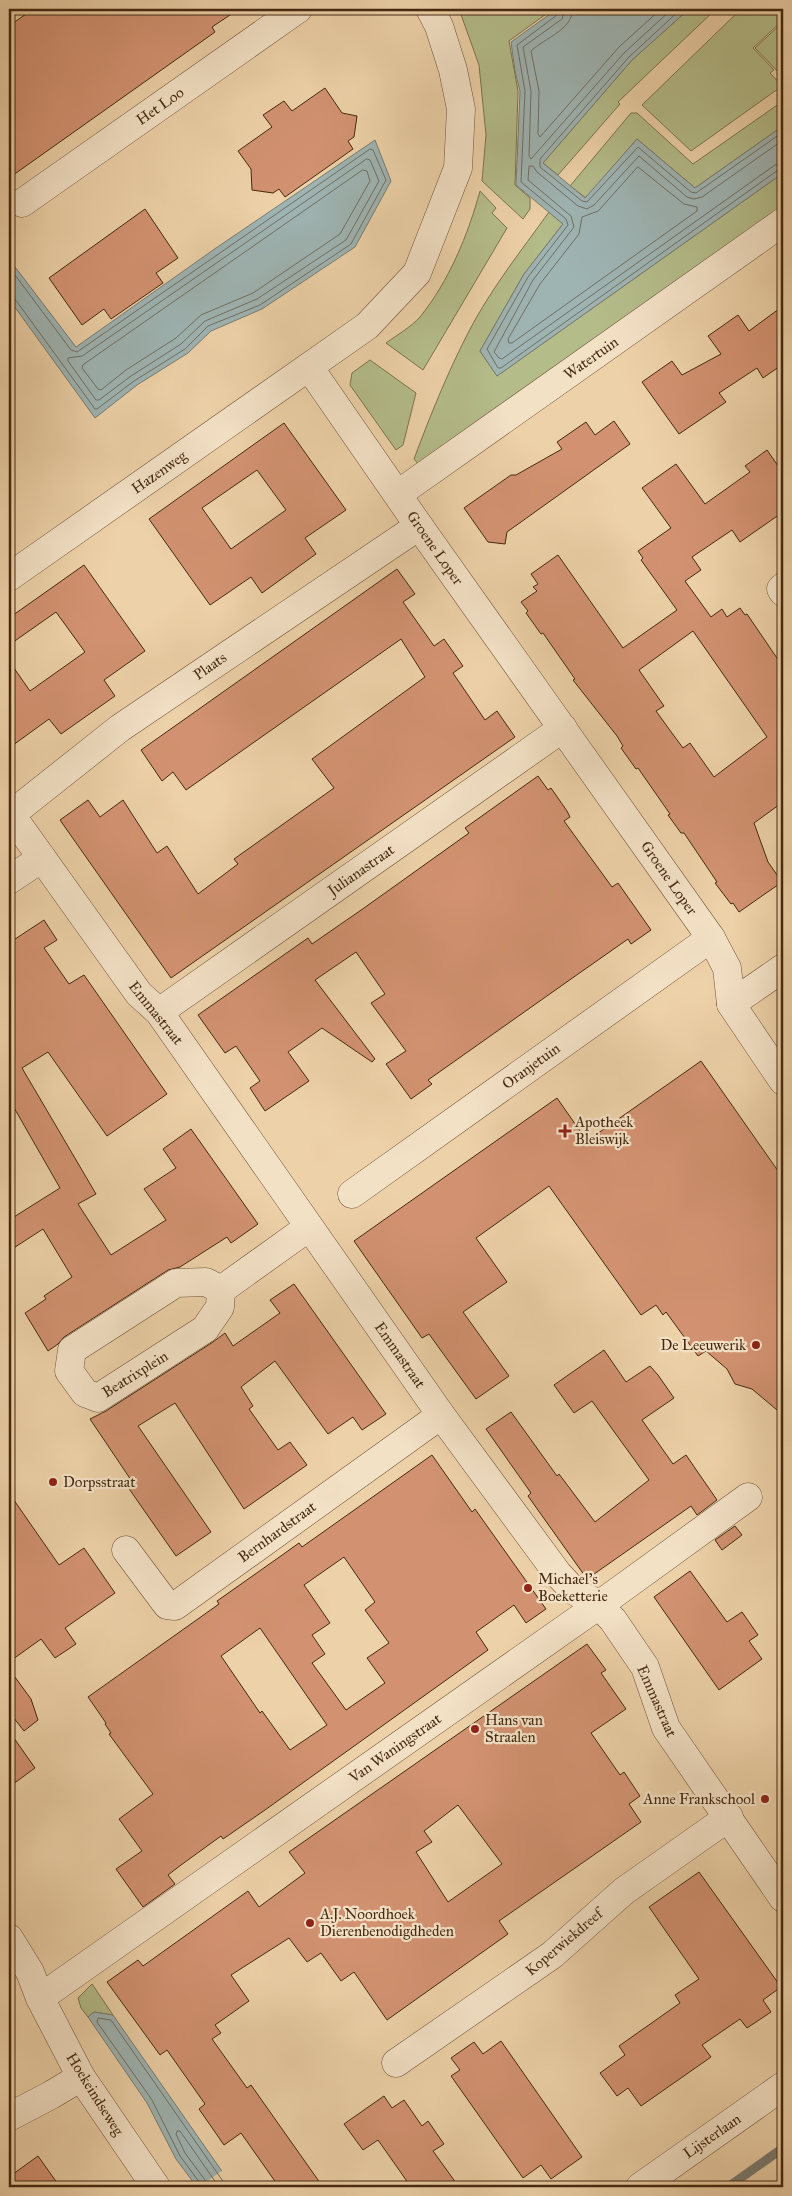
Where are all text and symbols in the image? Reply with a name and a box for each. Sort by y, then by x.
street label: Het Loo [133,83,188,129]
street label: Watertuin [560,333,622,383]
street label: Hazenweg [128,446,191,498]
street label: Groene Loper [403,508,467,589]
street label: Plaats [190,648,230,684]
street label: Groene Loper [637,838,701,919]
street label: Julianastraat [323,840,399,901]
street label: Emmastraat [125,978,188,1049]
street label: Oranjetuin [499,1039,563,1093]
place label: Apotheek Bleiswijk [574,1113,633,1148]
marker: Apotheek Bleiswijk [559,1125,571,1137]
street label: Emmastraat [371,1318,430,1392]
place label: De Leeuwerik [661,1336,746,1354]
marker: De Leeuwerik [750,1339,762,1351]
street label: Beatrixplein [99,1347,171,1401]
place label: Dorpsstraat [63,1473,136,1491]
marker: Dorpsstraat [47,1476,59,1488]
street label: Bernhardstraat [234,1497,320,1566]
place label: Michael's Boeketterie [538,1570,608,1605]
marker: Michael's Boeketterie [522,1582,534,1594]
street label: Emmastraat [633,1662,681,1740]
street label: Van Waningstraat [345,1709,445,1787]
place label: Hans van Straalen [485,1711,543,1746]
marker: Hans van Straalen [469,1723,481,1735]
place label: Anne Frankschool [642,1790,756,1808]
marker: Anne Frankschool [759,1793,771,1805]
street label: Koperwiekdreef [522,1903,608,1979]
place label: A.J. Noordhoek Dierenbenodigdheden [319,1905,454,1940]
marker: A.J. Noordhoek Dierenbenodigdheden [304,1917,316,1929]
street label: Hoekeindseweg [62,2049,128,2140]
street label: Lijsterlaan [680,2110,744,2162]

